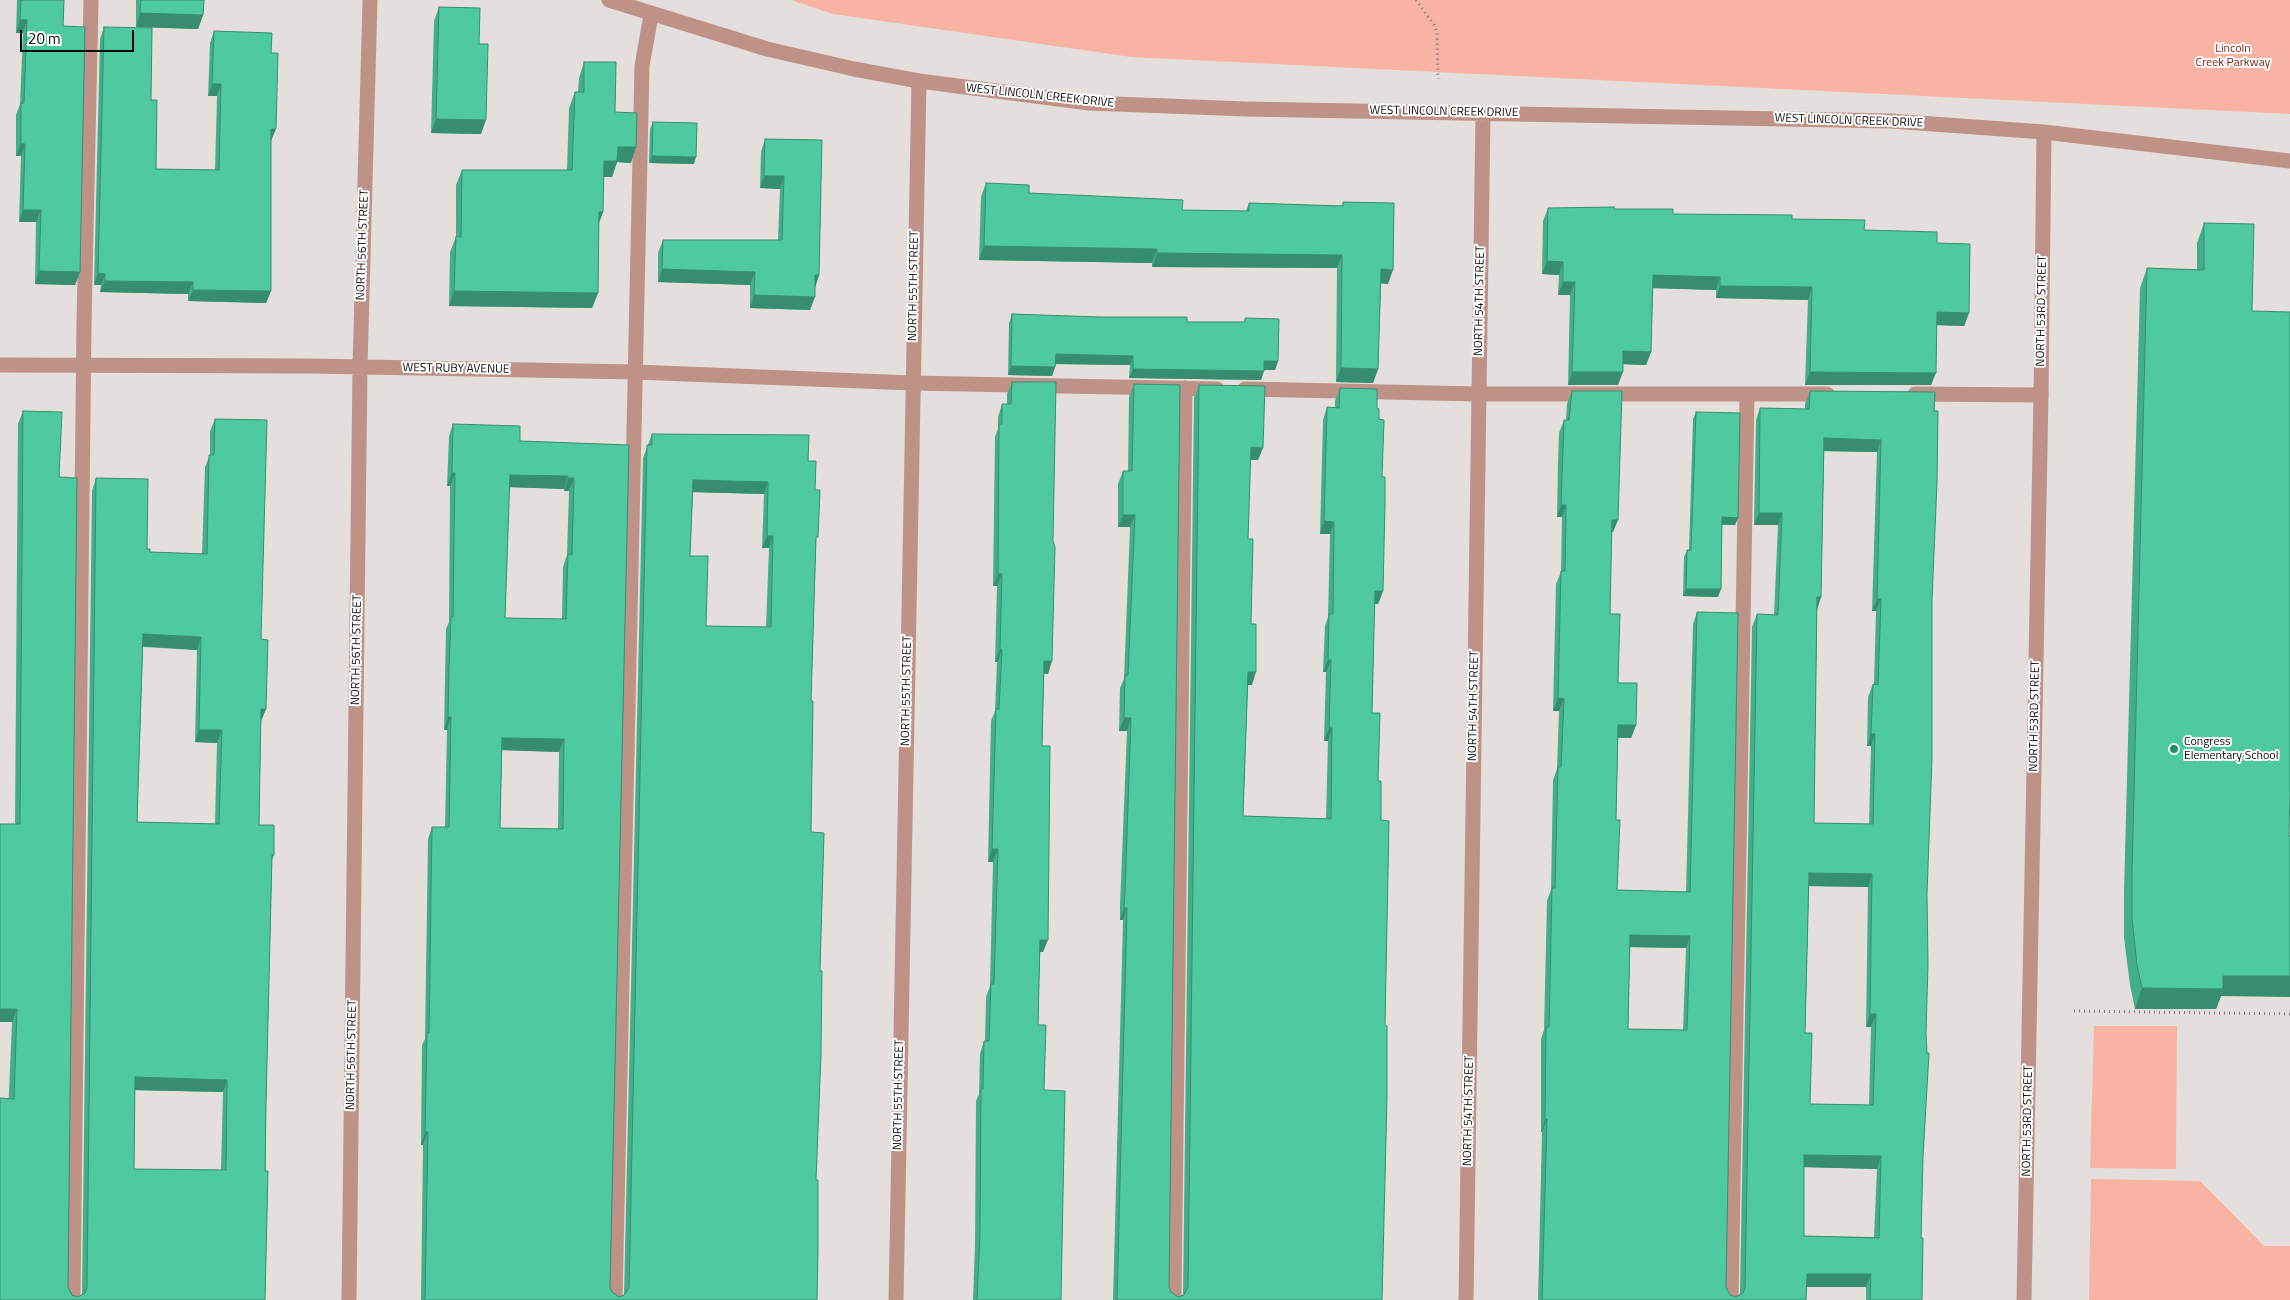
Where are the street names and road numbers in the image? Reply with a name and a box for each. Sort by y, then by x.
street label: WEST LINCOLN CREEK DRIVE [965,81,1115,111]
street label: WEST LINCOLN CREEK DRIVE [1370,104,1518,120]
street label: WEST LINCOLN CREEK DRIVE [1774,111,1924,131]
street label: NORTH 56TH STREET [354,189,372,301]
street label: NORTH 55TH STREET [906,231,922,341]
street label: NORTH 54TH STREET [1472,246,1488,356]
street label: NORTH 53RD STREET [2034,255,2050,367]
street label: WEST RUBY AVENUE [402,361,510,377]
street label: NORTH 56TH STREET [349,595,365,705]
street label: NORTH 55TH STREET [899,636,915,746]
street label: NORTH 54TH STREET [1466,651,1482,761]
street label: NORTH 53RD STREET [2027,660,2043,772]
street label: NORTH 56TH STREET [344,1000,360,1110]
street label: NORTH 55TH STREET [891,1040,907,1150]
street label: NORTH 54TH STREET [1461,1056,1477,1166]
street label: NORTH 53RD STREET [2020,1065,2036,1177]

